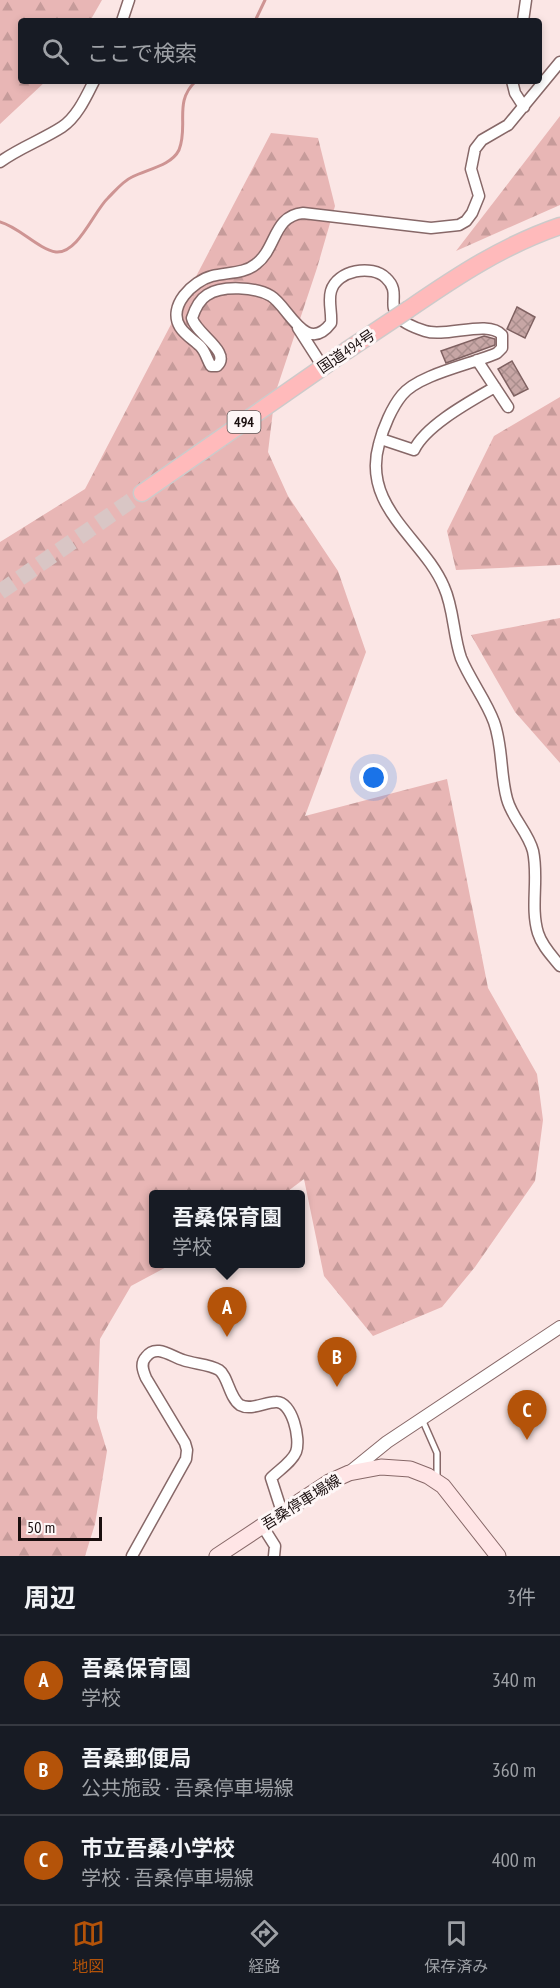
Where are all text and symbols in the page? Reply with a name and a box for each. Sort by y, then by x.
search box [18,18,542,84]
icon: search [39,35,72,68]
text: ここで検索 [87,39,197,67]
street label: 国道494号 [314,325,378,377]
road number: 494 [228,411,260,433]
your location [359,763,388,792]
popup [149,1190,305,1268]
text: 吾桑保育園 [172,1203,282,1231]
text: 学校 [172,1234,212,1260]
pin: A [208,1288,246,1337]
pin: B [318,1338,356,1387]
pin: C [508,1390,546,1440]
street label: 吾桑停車場線 [258,1470,344,1534]
scale bar [18,1514,102,1542]
text: 50 m [27,1517,55,1537]
text: 周辺 [24,1581,76,1614]
text: 3件 [507,1584,536,1610]
text: 吾桑保育園 [81,1654,191,1682]
text: A [38,1667,49,1693]
text: 340 m [492,1667,536,1693]
text: 学校 [81,1685,121,1711]
text: 吾桑郵便局 [81,1744,191,1772]
text: B [39,1757,48,1783]
text: 360 m [492,1757,536,1783]
text: 公共施設 · 吾桑停車場線 [81,1775,294,1801]
text: 市立吾桑小学校 [81,1834,235,1862]
text: C [39,1847,48,1873]
text: 400 m [492,1847,536,1873]
text: 学校 · 吾桑停車場線 [81,1865,254,1891]
tab: 地図 [72,1917,105,1977]
tab: 経路 [248,1917,281,1977]
tab: 保存済み [424,1917,488,1977]

